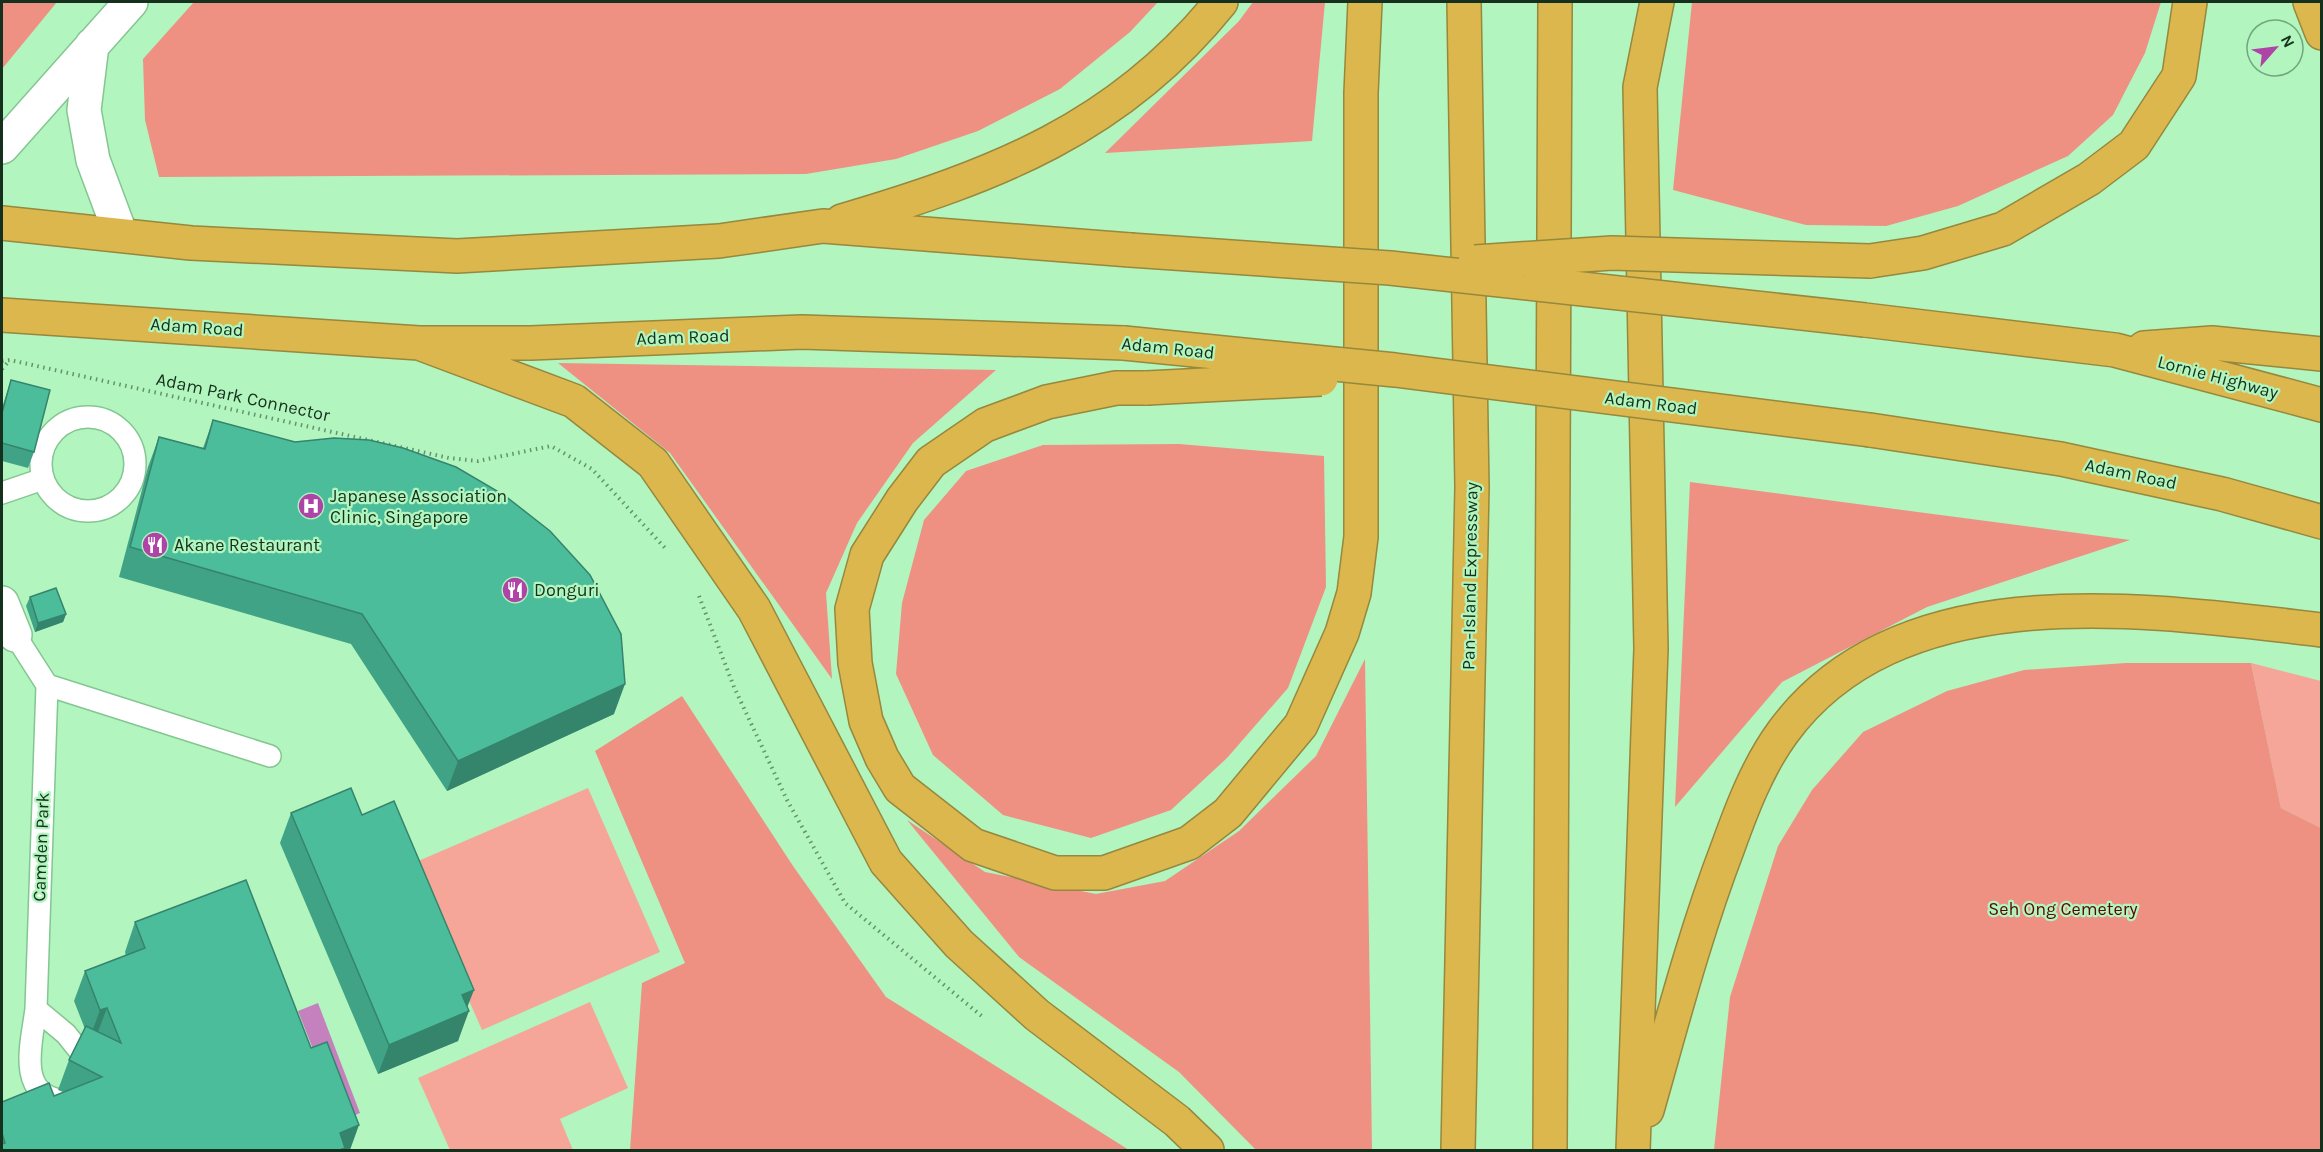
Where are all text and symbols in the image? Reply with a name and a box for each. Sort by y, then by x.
north arrow [2245,18,2305,78]
text: N [2277,32,2299,51]
street label: Adam Road [150,313,244,341]
street label: Adam Road [636,324,730,350]
street label: Adam Road [1120,332,1216,364]
street label: Lornie Highway [2155,350,2281,404]
street label: Adam Park Connector [154,368,332,426]
street label: Adam Road [1603,386,1699,420]
street label: Adam Road [2083,454,2179,494]
street label: Pan-Island Expressway [1457,481,1483,670]
place label: Japanese Association Clinic, Singapore [330,485,507,528]
hospital icon: Japanese Association Clinic, Singapore [296,491,326,521]
restaurant icon: Akane Restaurant [140,530,170,560]
place label: Akane Restaurant [174,534,320,556]
restaurant icon: Donguri [500,575,530,605]
place label: Donguri [534,579,600,601]
street label: Camden Park [28,792,54,902]
park label: Seh Ong Cemetery [1988,898,2138,920]

